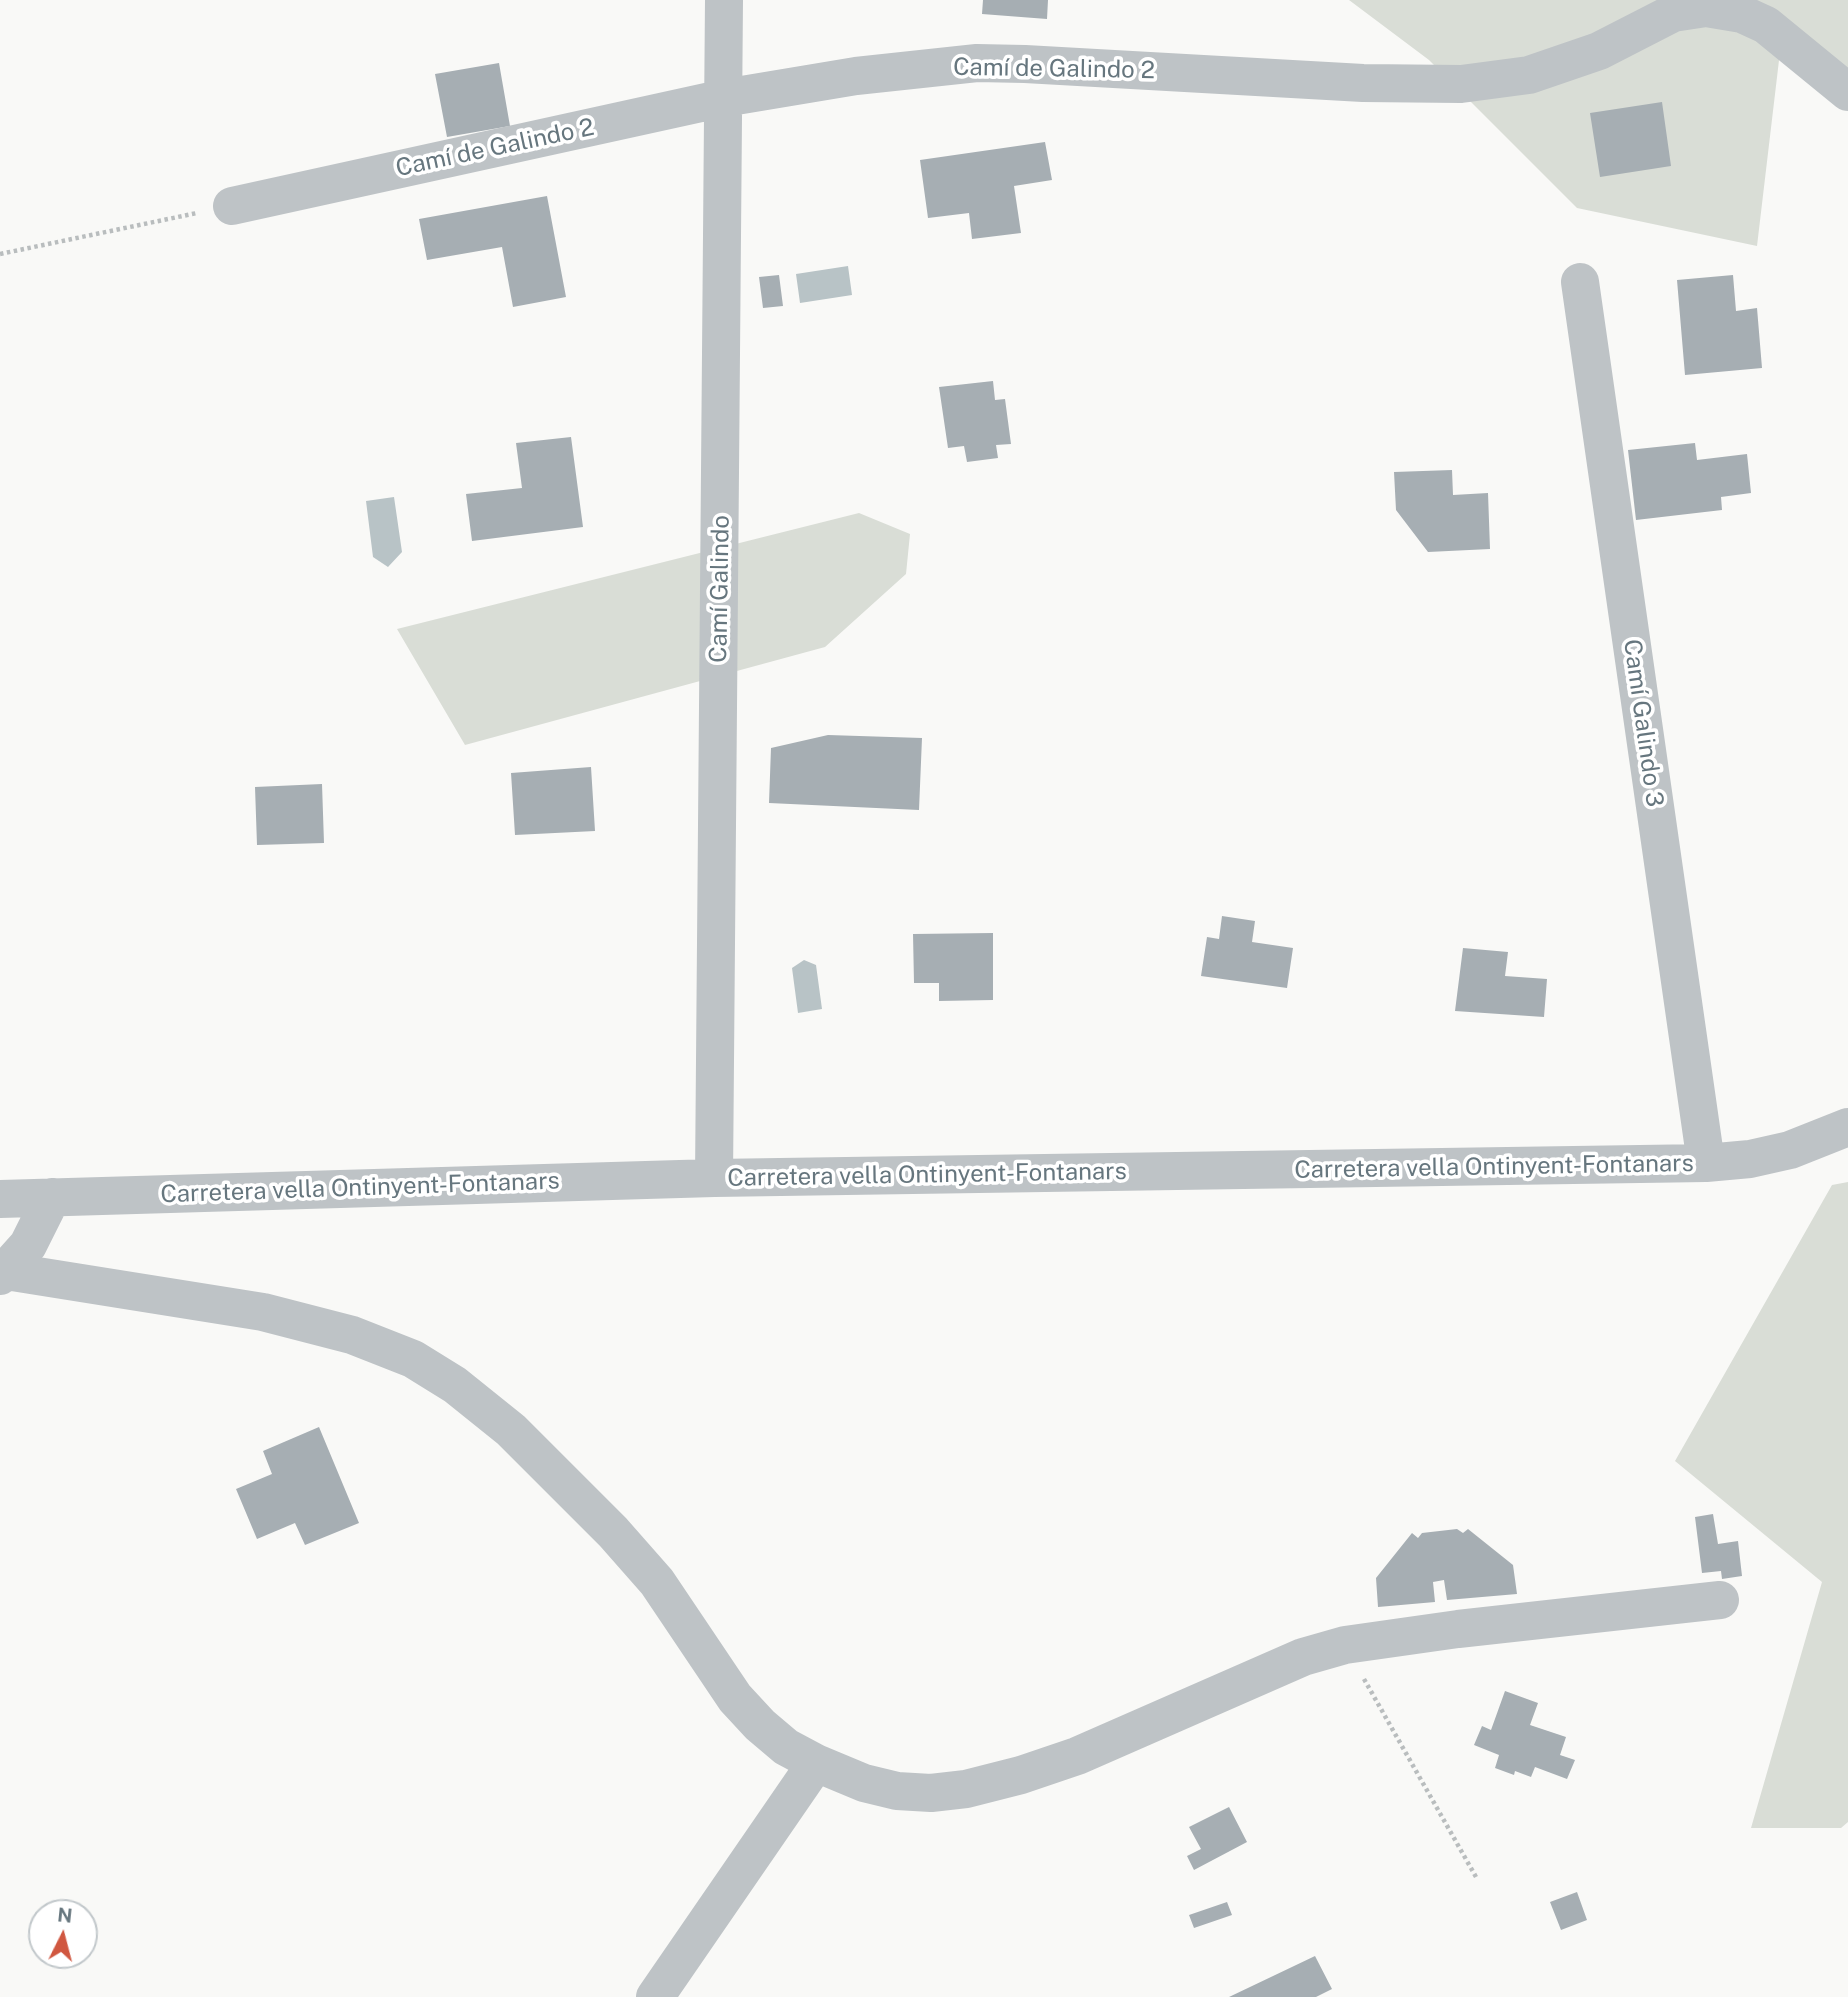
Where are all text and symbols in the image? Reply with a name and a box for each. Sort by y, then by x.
street label: Camí de Galindo 2 [953,53,1155,85]
street label: Camí de Galindo 2 [393,113,597,183]
street label: Camí Galindo [704,515,736,663]
street label: Camí Galindo 3 [1617,637,1669,809]
street label: Carretera vella Ontinyent-Fontanars [1294,1149,1694,1185]
street label: Carretera vella Ontinyent-Fontanars [727,1157,1127,1193]
street label: Carretera vella Ontinyent-Fontanars [160,1167,560,1209]
north arrow [28,1899,98,1969]
text: N [56,1903,74,1927]

